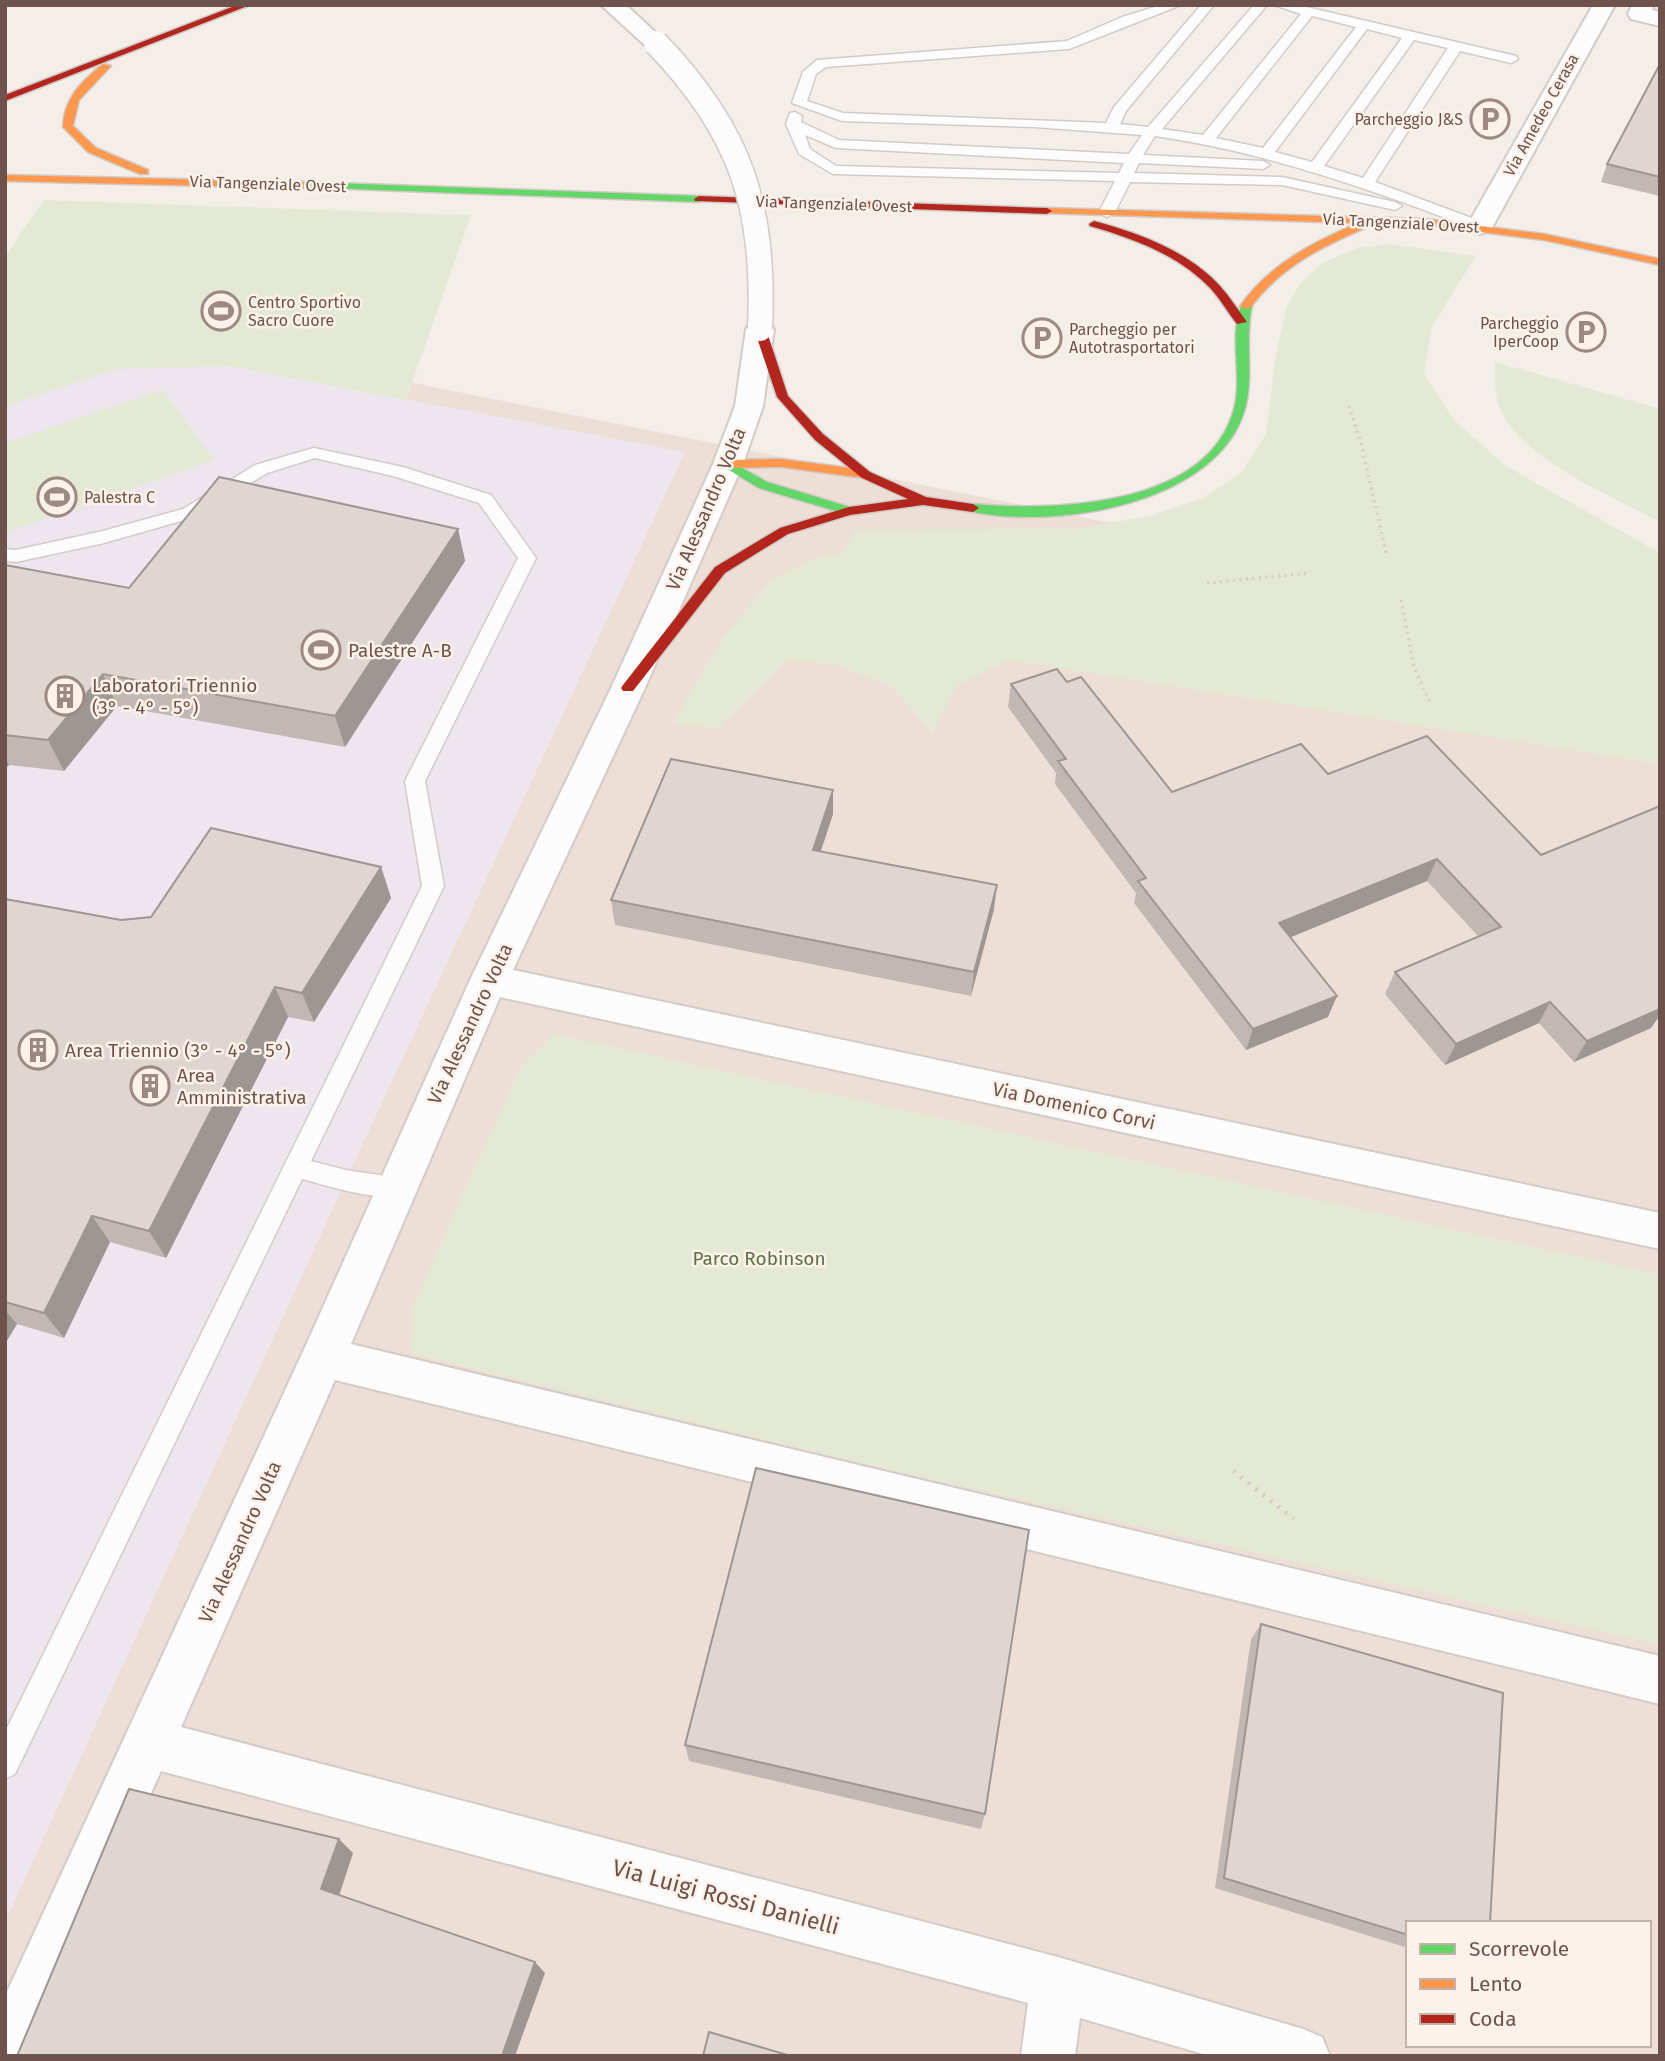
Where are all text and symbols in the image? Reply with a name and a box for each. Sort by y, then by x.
street label: Via Amedeo Cerasa [1499,50,1583,180]
parking icon: Parcheggio J&S [1469,98,1511,140]
place label: Parcheggio J&S [1354,110,1463,129]
street label: Via Tangenziale Ovest [189,172,347,196]
street label: Via Tangenziale Ovest [755,192,913,216]
street label: Via Tangenziale Ovest [1322,209,1480,237]
sports icon: Centro Sportivo Sacro Cuore [200,290,242,332]
place label: Centro Sportivo Sacro Cuore [248,293,361,330]
parking icon: Parcheggio IperCoop [1565,311,1607,353]
place label: Parcheggio IperCoop [1480,314,1559,351]
parking icon: Parcheggio per Autotrasportatori [1021,317,1063,359]
place label: Parcheggio per Autotrasportatori [1069,320,1195,357]
street label: Via Alessandro Volta [661,424,751,594]
sports icon: Palestra C [36,476,78,518]
place label: Palestra C [84,488,155,507]
sports icon: Palestre A-B [300,629,342,671]
place label: Palestre A-B [348,639,452,662]
place label: Laboratori Triennio (3° - 4° - 5°) [92,674,257,719]
building icon: Laboratori Triennio (3° - 4° - 5°) [44,675,86,717]
street label: Via Alessandro Volta [423,940,517,1108]
building icon: Area Triennio (3° - 4° - 5°) [17,1029,59,1071]
place label: Area Triennio (3° - 4° - 5°) [65,1039,291,1062]
place label: Area Amministrativa [177,1064,307,1109]
building icon: Area Amministrativa [129,1065,171,1107]
street label: Via Domenico Corvi [990,1077,1158,1135]
park label: Parco Robinson [692,1247,826,1270]
street label: Via Alessandro Volta [194,1457,286,1627]
street label: Via Luigi Rossi Danielli [609,1853,843,1941]
legend [1406,1921,1651,2047]
text: Scorrevole [1469,1936,1569,1962]
text: Lento [1469,1971,1522,1997]
text: Coda [1469,2006,1517,2032]

